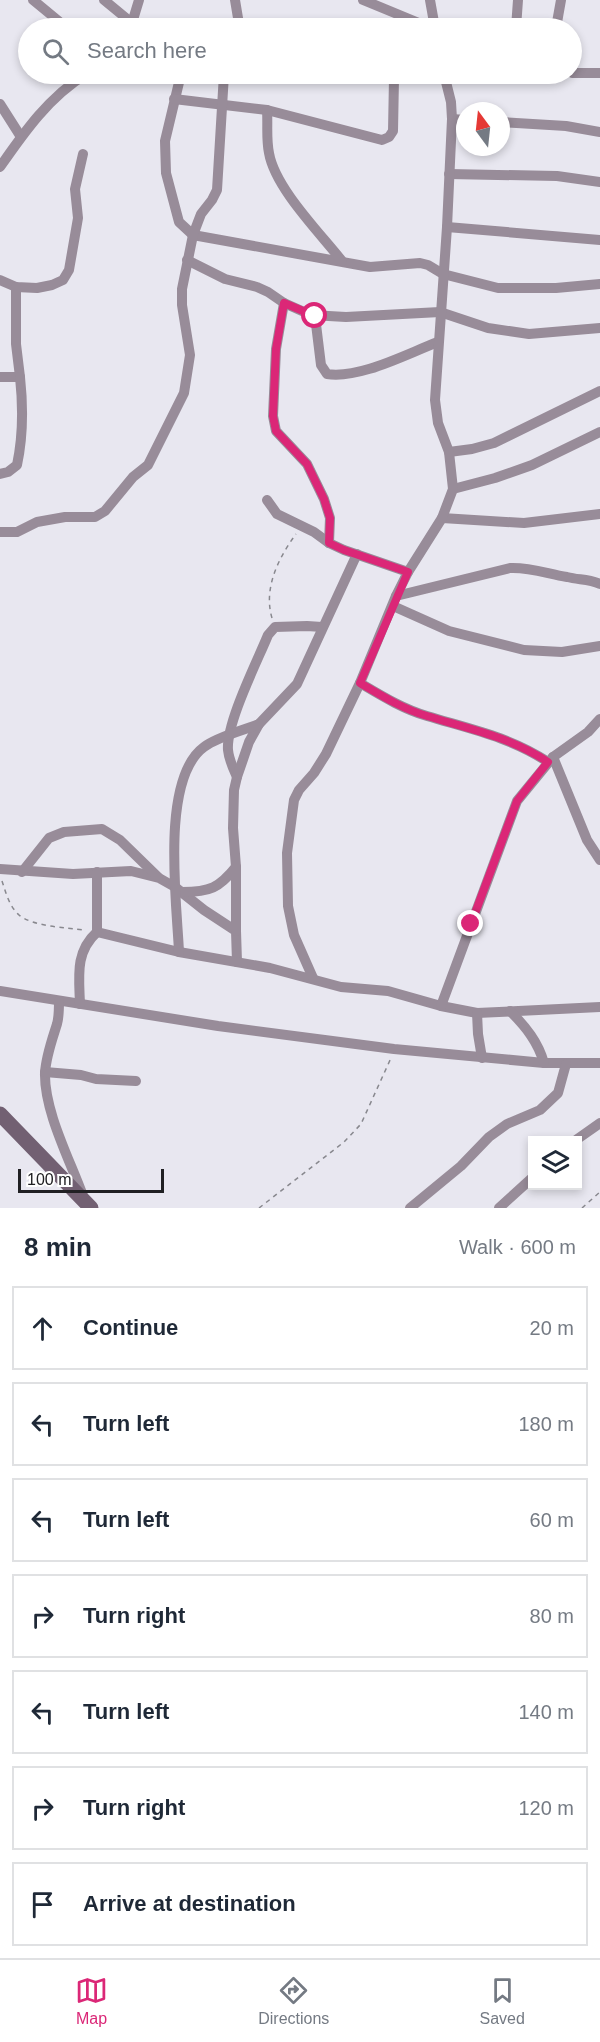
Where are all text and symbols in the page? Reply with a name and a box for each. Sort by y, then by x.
search box [18,18,582,84]
icon: search [39,35,72,68]
text: Search here [87,38,207,63]
north arrow [456,102,510,156]
route start [301,302,327,328]
route end [457,910,483,936]
map controls [528,1136,582,1190]
button: layers [528,1136,582,1190]
scale bar [18,1166,164,1194]
text: 100 m [27,1171,71,1188]
text: 8 min [24,1232,92,1262]
text: Walk · 600 m [459,1236,576,1258]
icon: ahead [26,1312,59,1345]
text: Continue [83,1315,178,1340]
text: 20 m [530,1317,574,1339]
icon: left [26,1408,59,1441]
text: Turn left [83,1411,169,1436]
text: 180 m [518,1413,574,1435]
icon: left [26,1504,59,1537]
text: Turn left [83,1507,169,1532]
text: 60 m [530,1509,574,1531]
icon: right [26,1600,59,1633]
text: Turn right [83,1603,185,1628]
text: 80 m [530,1605,574,1627]
icon: left [26,1696,59,1729]
text: Turn left [83,1699,169,1724]
text: 140 m [518,1701,574,1723]
icon: right [26,1792,59,1825]
text: Turn right [83,1795,185,1820]
text: 120 m [518,1797,574,1819]
icon: arrive [26,1888,59,1921]
text: Arrive at destination [83,1891,296,1916]
tab: Map [75,1974,108,2028]
tab: Directions [258,1974,329,2028]
tab: Saved [480,1974,525,2028]

